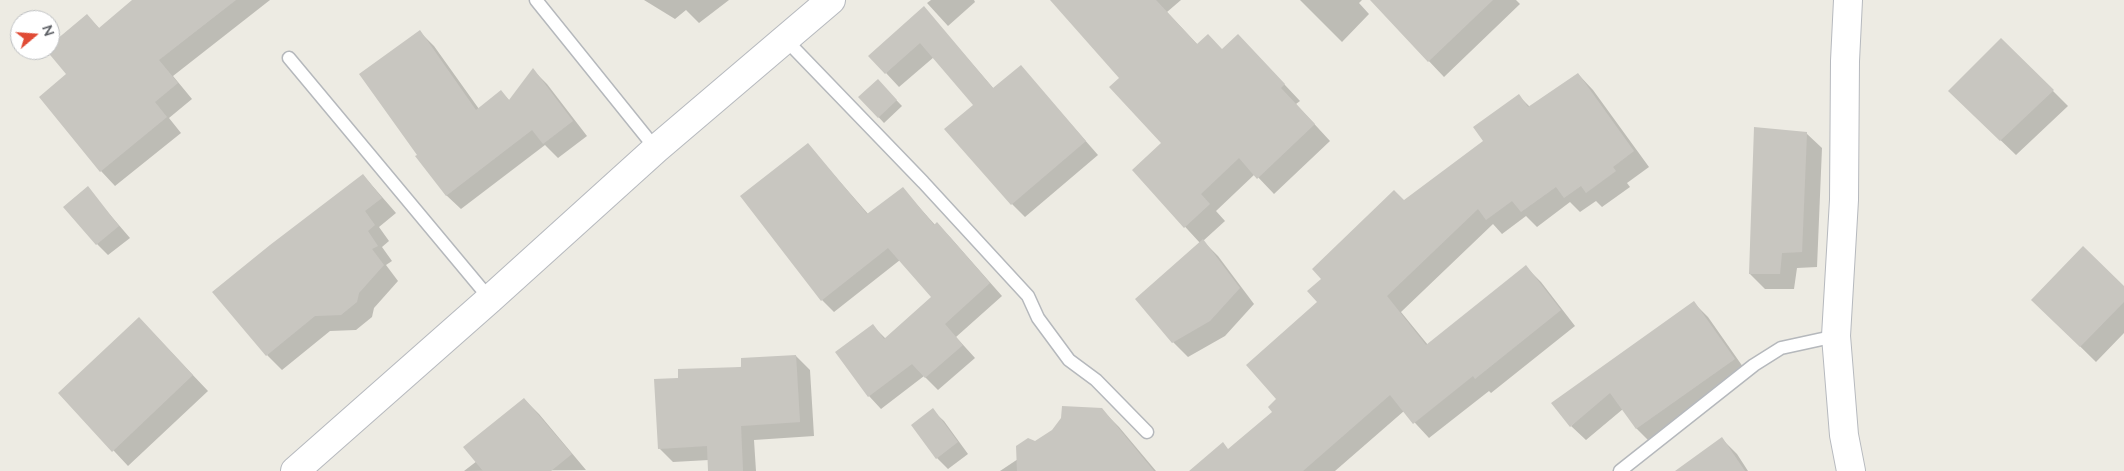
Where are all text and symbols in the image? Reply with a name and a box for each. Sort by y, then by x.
north arrow [10,10,60,60]
text: N [39,23,59,38]

